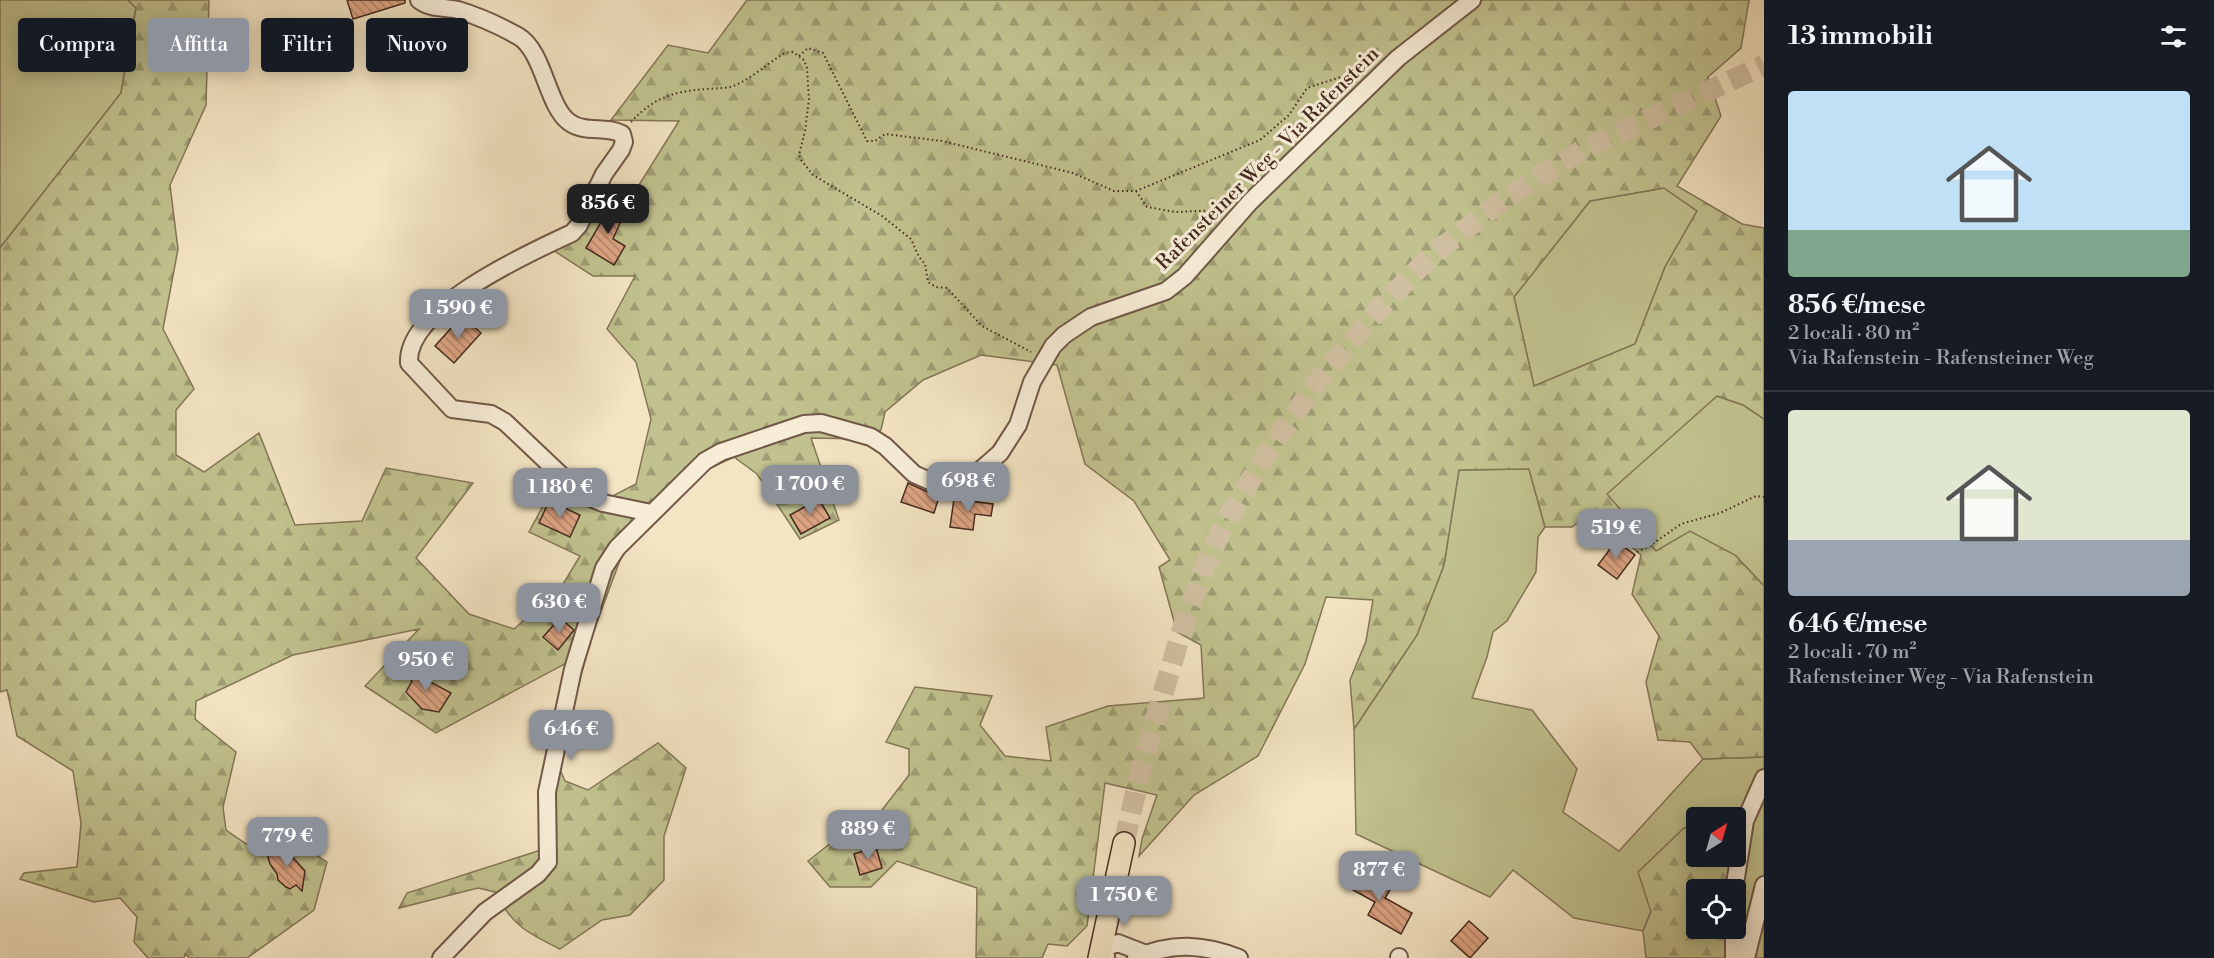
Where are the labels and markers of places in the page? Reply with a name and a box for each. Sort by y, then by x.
pin: 856 € [566,184,650,235]
pin: 1 590 € [403,289,513,340]
pin: 698 € [926,462,1010,513]
pin: 1 700 € [755,465,865,516]
pin: 1 180 € [505,468,615,519]
pin: 519 € [1574,509,1658,560]
pin: 630 € [517,583,601,634]
pin: 950 € [384,641,468,692]
pin: 646 € [529,710,613,761]
pin: 889 € [826,810,910,861]
pin: 779 € [245,817,329,868]
pin: 877 € [1337,851,1421,902]
pin: 1 750 € [1069,876,1179,927]

